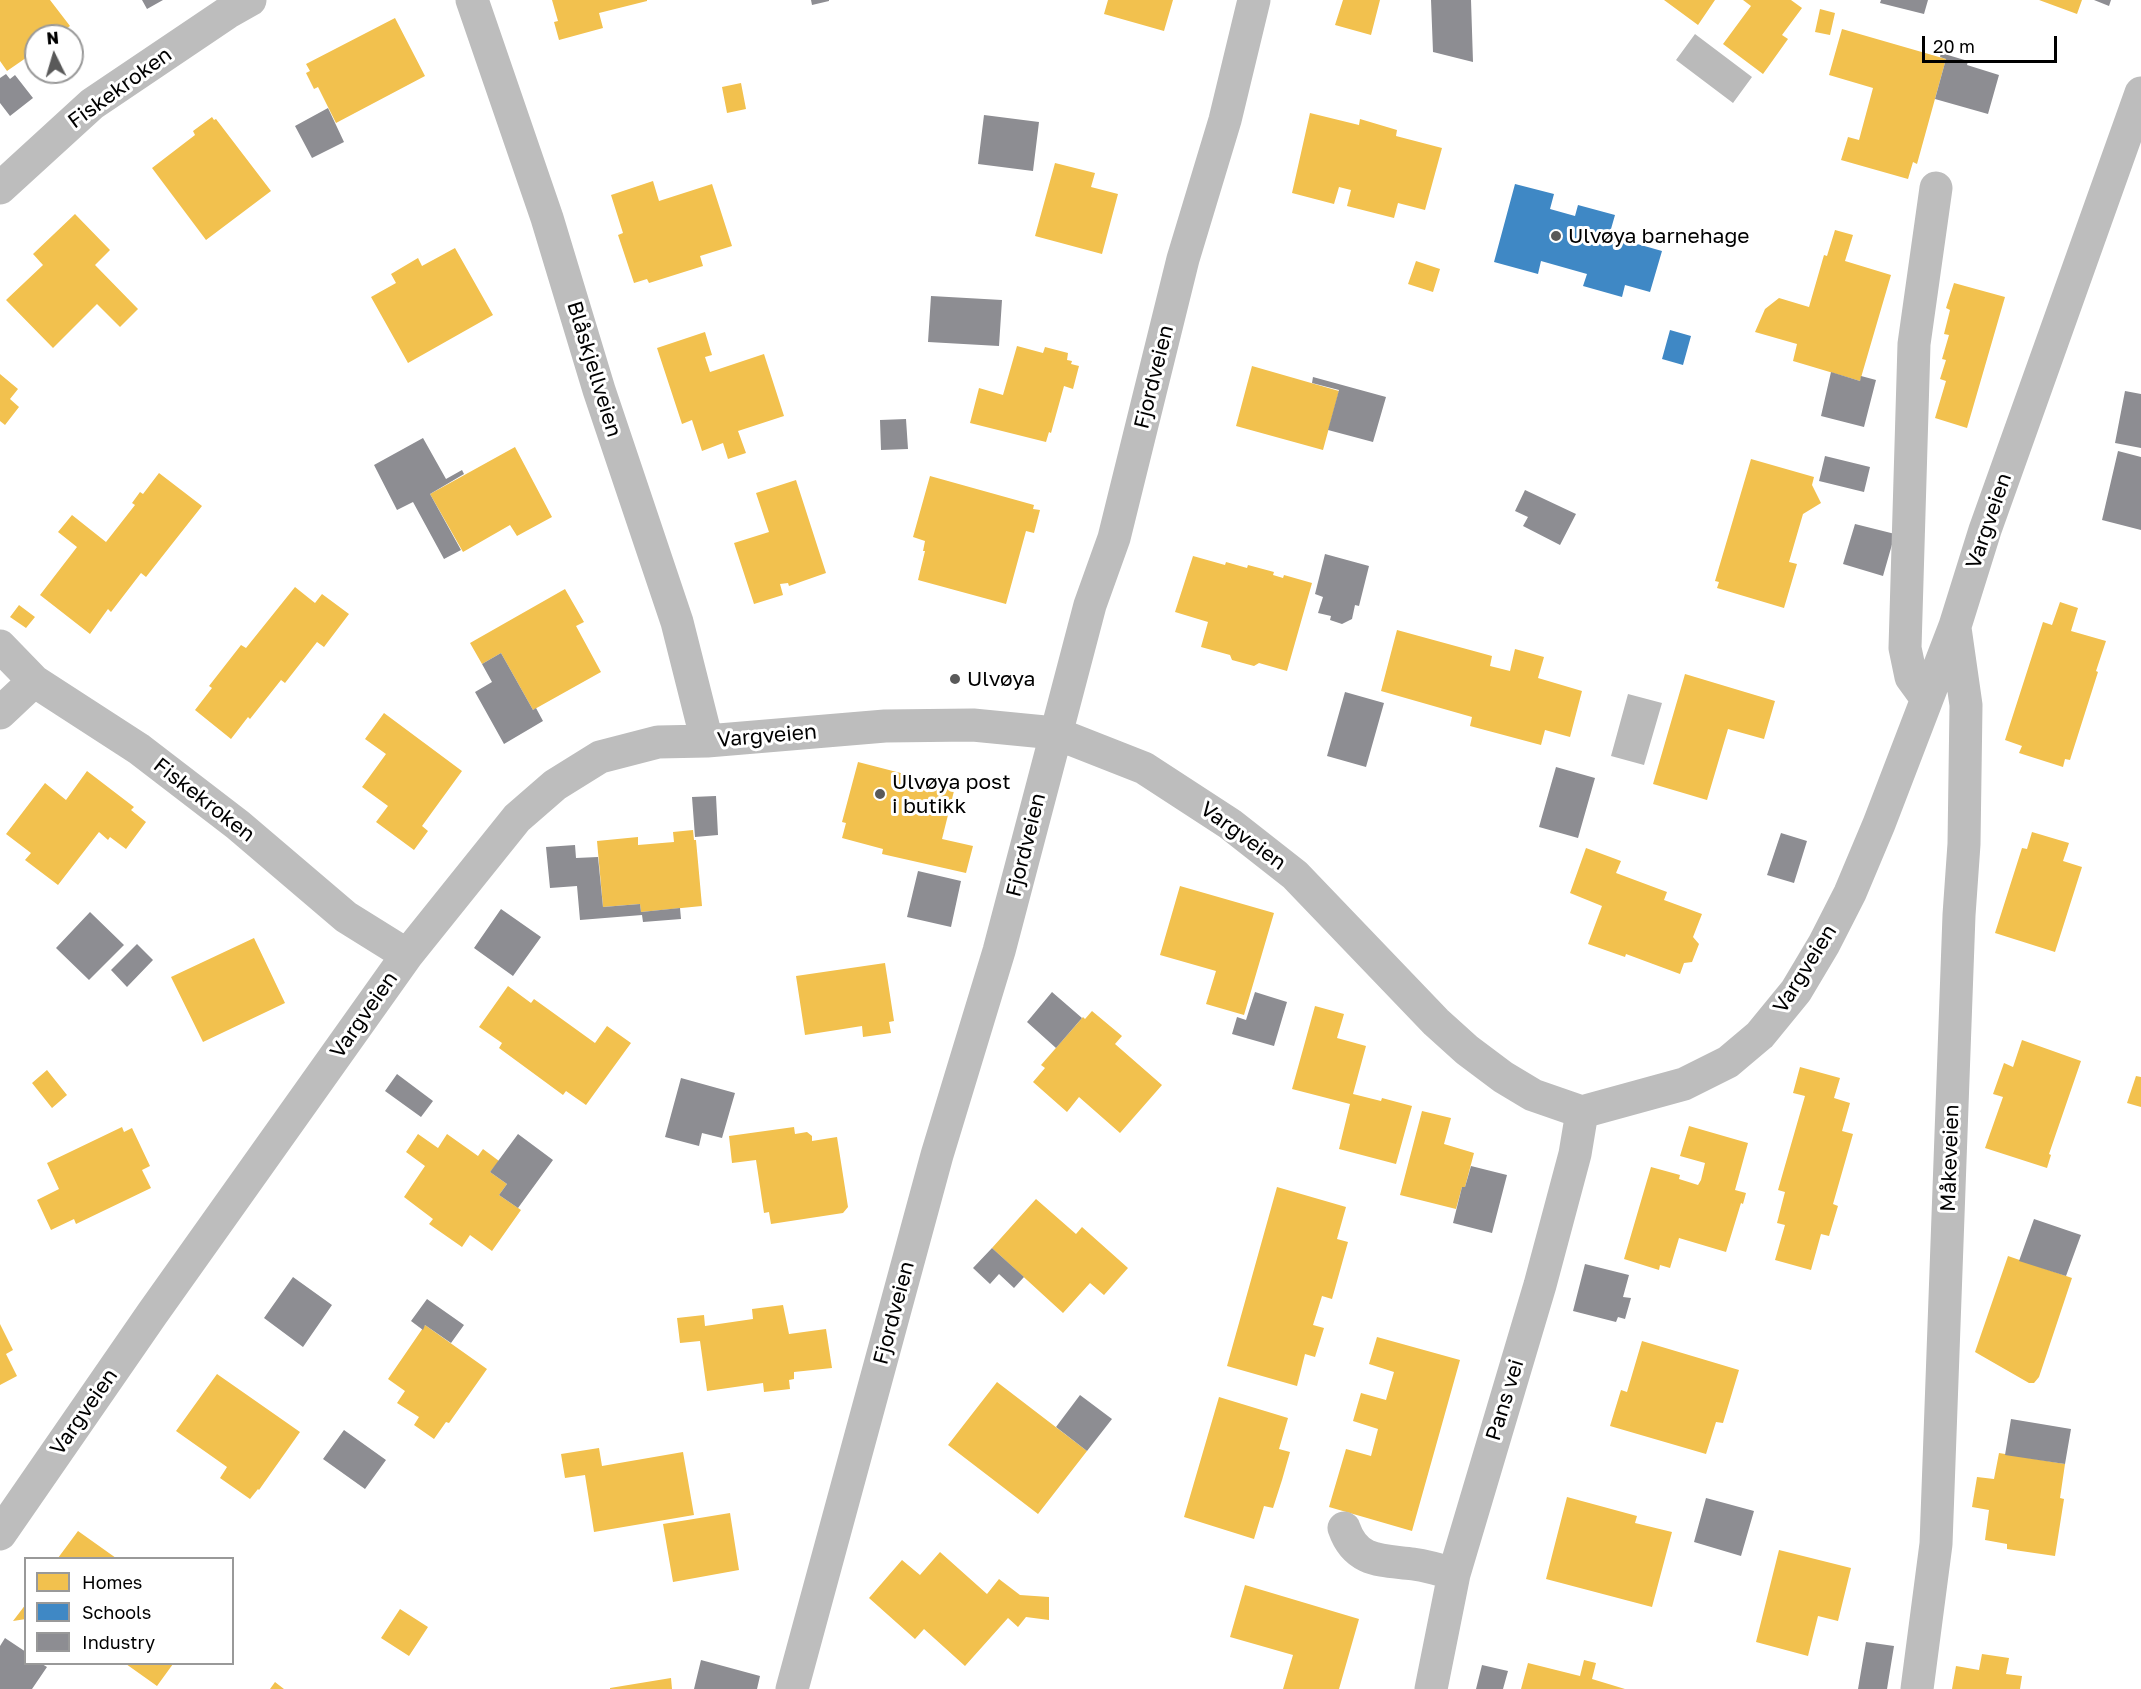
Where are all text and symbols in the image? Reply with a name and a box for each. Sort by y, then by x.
north arrow [24,24,84,84]
scale bar [1925,24,2060,62]
text: N [46,28,60,49]
text: 20 m [1933,35,1975,57]
street label: Fiskekroken [63,42,177,134]
place label: Ulvøya barnehage [1568,223,1750,249]
marker: Ulvøya barnehage [1549,229,1563,243]
street label: Blåskjellveien [561,298,627,440]
street label: Fjordveien [1129,323,1179,431]
street label: Vargveien [1961,470,2017,572]
place label: Ulvøya [967,666,1035,692]
marker: Ulvøya [948,672,962,686]
street label: Vargveien [716,719,818,753]
street label: Fiskekroken [148,753,260,847]
place label: Ulvøya post i butikk [892,769,1011,819]
marker: Ulvøya post i butikk [873,787,887,801]
street label: Fjordveien [1001,791,1051,899]
street label: Vargveien [1195,796,1291,876]
street label: Vargveien [1768,920,1842,1018]
street label: Vargveien [325,967,403,1063]
street label: Måkeveien [1936,1104,1964,1212]
street label: Fjordveien [868,1259,920,1367]
street label: Pans vei [1481,1356,1529,1444]
street label: Vargveien [45,1364,123,1460]
legend [24,1557,234,1665]
text: Homes [82,1571,142,1593]
text: Schools [82,1601,151,1623]
text: Industry [82,1631,155,1653]

